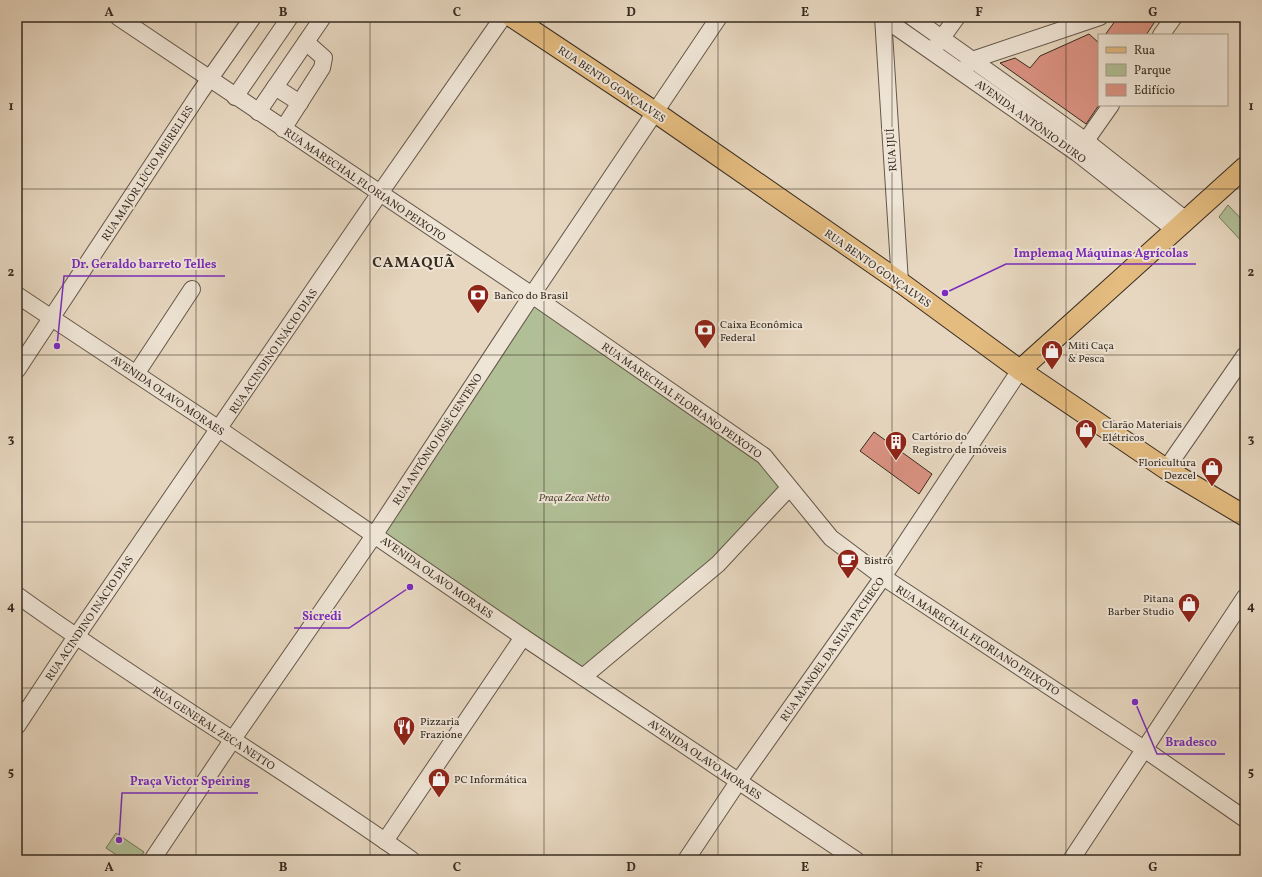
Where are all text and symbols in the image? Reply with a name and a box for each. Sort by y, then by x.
text: A [104,4,114,22]
text: B [279,4,288,22]
text: C [453,4,461,22]
text: D [626,4,636,22]
text: E [801,4,809,22]
text: F [975,4,983,22]
text: G [1148,4,1158,22]
legend [1098,34,1228,106]
text: Rua [1134,43,1155,59]
street label: RUA BENTO GONÇALVES [554,44,668,127]
text: Parque [1134,63,1171,79]
street label: AVENIDA ANTÔNIO DURO [972,77,1089,168]
text: Edifício [1134,83,1175,99]
text: 1 [8,98,14,116]
text: 1 [1248,98,1254,116]
street label: RUA MAJOR LÚCIO MEIRELLES [99,103,198,244]
street label: RUA MARECHAL FLORIANO PEIXOTO [280,125,448,245]
street label: RUA IJUÍ [883,128,901,172]
street label: RUA BENTO GONÇALVES [821,227,933,312]
callout: Implemaq Máquinas Agrícolas [1006,240,1196,264]
text: Implemaq Máquinas Agrícolas [1014,246,1189,262]
callout: Dr. Geraldo barreto Telles [64,252,225,276]
district label: CAMAQUÃ [372,253,456,274]
text: Dr. Geraldo barreto Telles [72,257,217,273]
text: 2 [8,264,15,282]
text: 2 [1248,264,1255,282]
bank icon: Banco do Brasil [465,282,491,315]
street label: RUA ACINDINO INÁCIO DIAS [227,286,322,417]
place label: Banco do Brasil [494,289,568,304]
bank icon: Caixa Econômica Federal [692,317,718,350]
place label: Caixa Econômica Federal [720,318,803,346]
shop icon: Miti Caça & Pesca [1039,338,1065,371]
place label: Miti Caça & Pesca [1068,339,1115,367]
street label: RUA MARECHAL FLORIANO PEIXOTO [598,340,764,463]
street label: AVENIDA OLAVO MORAES [107,353,227,440]
street label: RUA ANTÔNIO JOSÉ CENTENO [390,371,487,509]
shop icon: Clarão Materiais Elétricos [1073,417,1099,450]
place label: Clarão Materiais Elétricos [1102,418,1182,446]
building icon: Cartório do Registro de Imóveis [883,429,909,462]
place label: Cartório do Registro de Imóveis [912,430,1007,458]
text: 3 [8,431,15,449]
text: 3 [1248,431,1255,449]
shop icon: Floricultura Dezcel [1199,455,1225,488]
place label: Floricultura Dezcel [1138,456,1197,484]
park label: Praça Zeca Netto [539,491,609,506]
street label: AVENIDA OLAVO MORAES [377,534,495,623]
cafe icon: Bistrô [835,547,861,580]
street label: RUA ACINDINO INÁCIO DIAS [43,553,138,684]
place label: Bistrô [864,554,893,569]
street label: RUA MANOEL DA SILVA PACHECO [777,575,889,725]
street label: RUA MARECHAL FLORIANO PEIXOTO [892,583,1062,700]
shop icon: Pitana Barber Studio [1176,591,1202,624]
place label: Pitana Barber Studio [1108,592,1175,620]
text: 4 [7,598,15,616]
text: 4 [1247,598,1255,616]
callout: Sicredi [294,604,349,628]
text: Sicredi [302,609,342,625]
street label: RUA GENERAL ZECA NETTO [149,684,277,775]
restaurant icon: Pizzaria Frazione [391,714,417,747]
place label: Pizzaria Frazione [420,715,462,743]
street label: AVENIDA OLAVO MORAES [644,717,764,804]
callout: Bradesco [1157,730,1225,754]
text: Bradesco [1165,735,1217,751]
text: 5 [8,764,14,782]
text: 5 [1248,764,1254,782]
shop icon: PC Informática [426,766,452,799]
callout: Praça Victor Speiring [122,769,258,793]
place label: PC Informática [454,773,528,788]
text: Praça Victor Speiring [130,774,250,790]
text: A [104,859,114,877]
text: B [279,859,288,877]
text: C [453,859,461,877]
text: D [626,859,636,877]
text: E [801,859,809,877]
text: F [975,859,983,877]
text: G [1148,859,1158,877]

